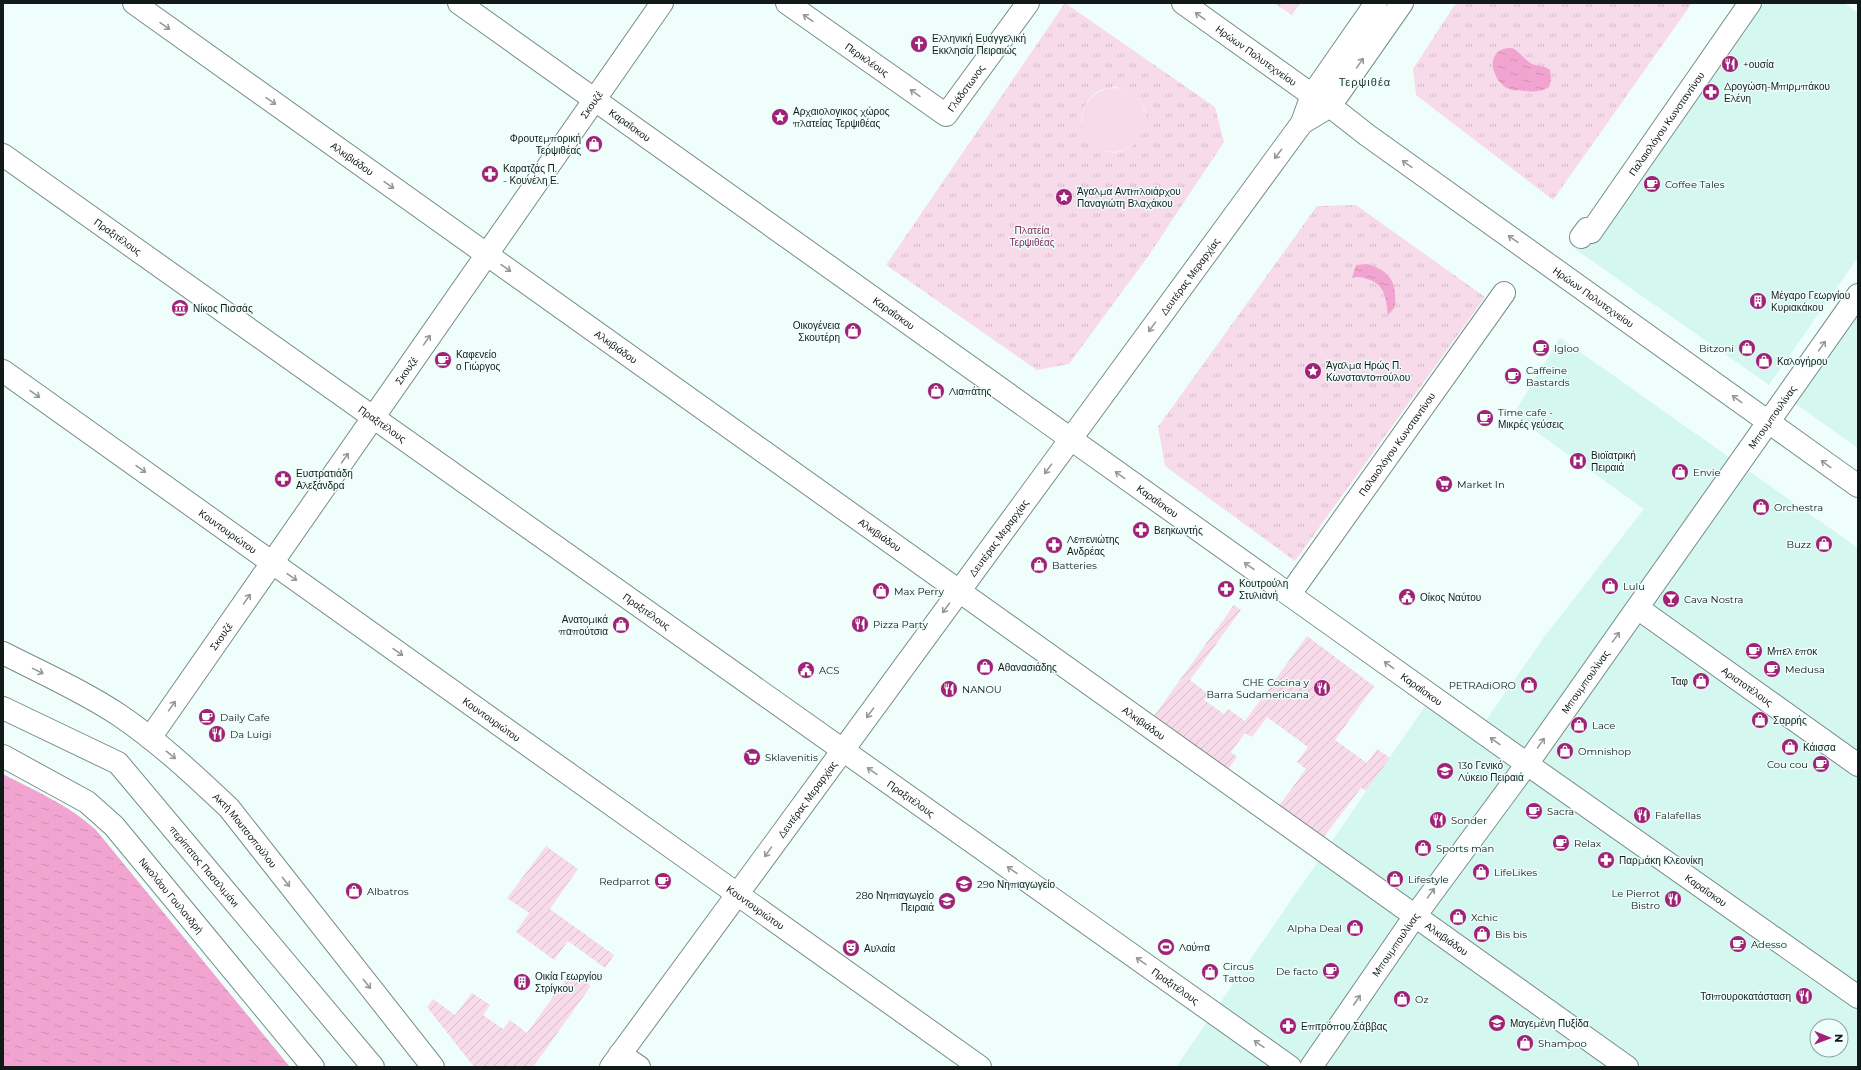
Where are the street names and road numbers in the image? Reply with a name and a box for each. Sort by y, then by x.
street label: Ηρώων Πολυτεχνείου [1213,22,1299,89]
street label: Περικλέους [842,40,891,80]
street label: Γλάδστωνος [945,62,988,114]
street label: Παλαιολόγου Κωνσταντίνου [1626,69,1707,178]
street label: Σκουζέ [577,88,606,121]
street label: Καραΐσκου [606,106,653,145]
street label: Αλκιβιάδου [328,139,376,179]
street label: Πραξιτέλους [92,216,144,258]
street label: Δευτέρας Μεραρχίας [1158,235,1223,318]
street label: Ηρώων Πολυτεχνείου [1550,264,1636,331]
street label: Καραΐσκου [870,294,917,333]
street label: Αλκιβιάδου [592,327,640,367]
street label: Σκουζέ [392,354,421,387]
street label: Μπουμπουλίνας [1745,383,1799,452]
street label: Παλαιολόγου Κωνσταντίνου [1356,390,1438,499]
street label: Πραξιτέλους [356,403,409,446]
street label: Καραΐσκου [1134,482,1181,521]
street label: Δευτέρας Μεραρχίας [966,497,1032,579]
street label: Κουντουριώτου [196,507,259,557]
street label: Αλκιβιάδου [856,515,904,555]
street label: Πραξιτέλους [620,590,673,633]
street label: Σκουζέ [207,620,236,653]
street label: Μπουμπουλίνας [1559,647,1613,716]
street label: Αριστοτέλους [1719,664,1775,709]
street label: Καραΐσκου [1398,670,1445,709]
street label: Κουντουριώτου [460,695,523,745]
street label: Αλκιβιάδου [1119,703,1168,743]
street label: Δευτέρας Μεραρχίας [775,758,840,841]
street label: Πραξιτέλους [885,778,937,820]
street label: Ακτή Μουτσοπούλου [210,790,279,870]
street label: περίπατος Πασαλιμάνι [166,822,242,910]
street label: Νικολάου Γουλανδρή [136,855,206,936]
street label: Καραΐσκου [1682,871,1729,910]
street label: Κουντουριώτου [724,883,787,933]
street label: Μπουμπουλίνας [1369,910,1423,979]
street label: Αλκιβιάδου [1422,919,1470,959]
street label: Πραξιτέλους [1149,965,1202,1008]

